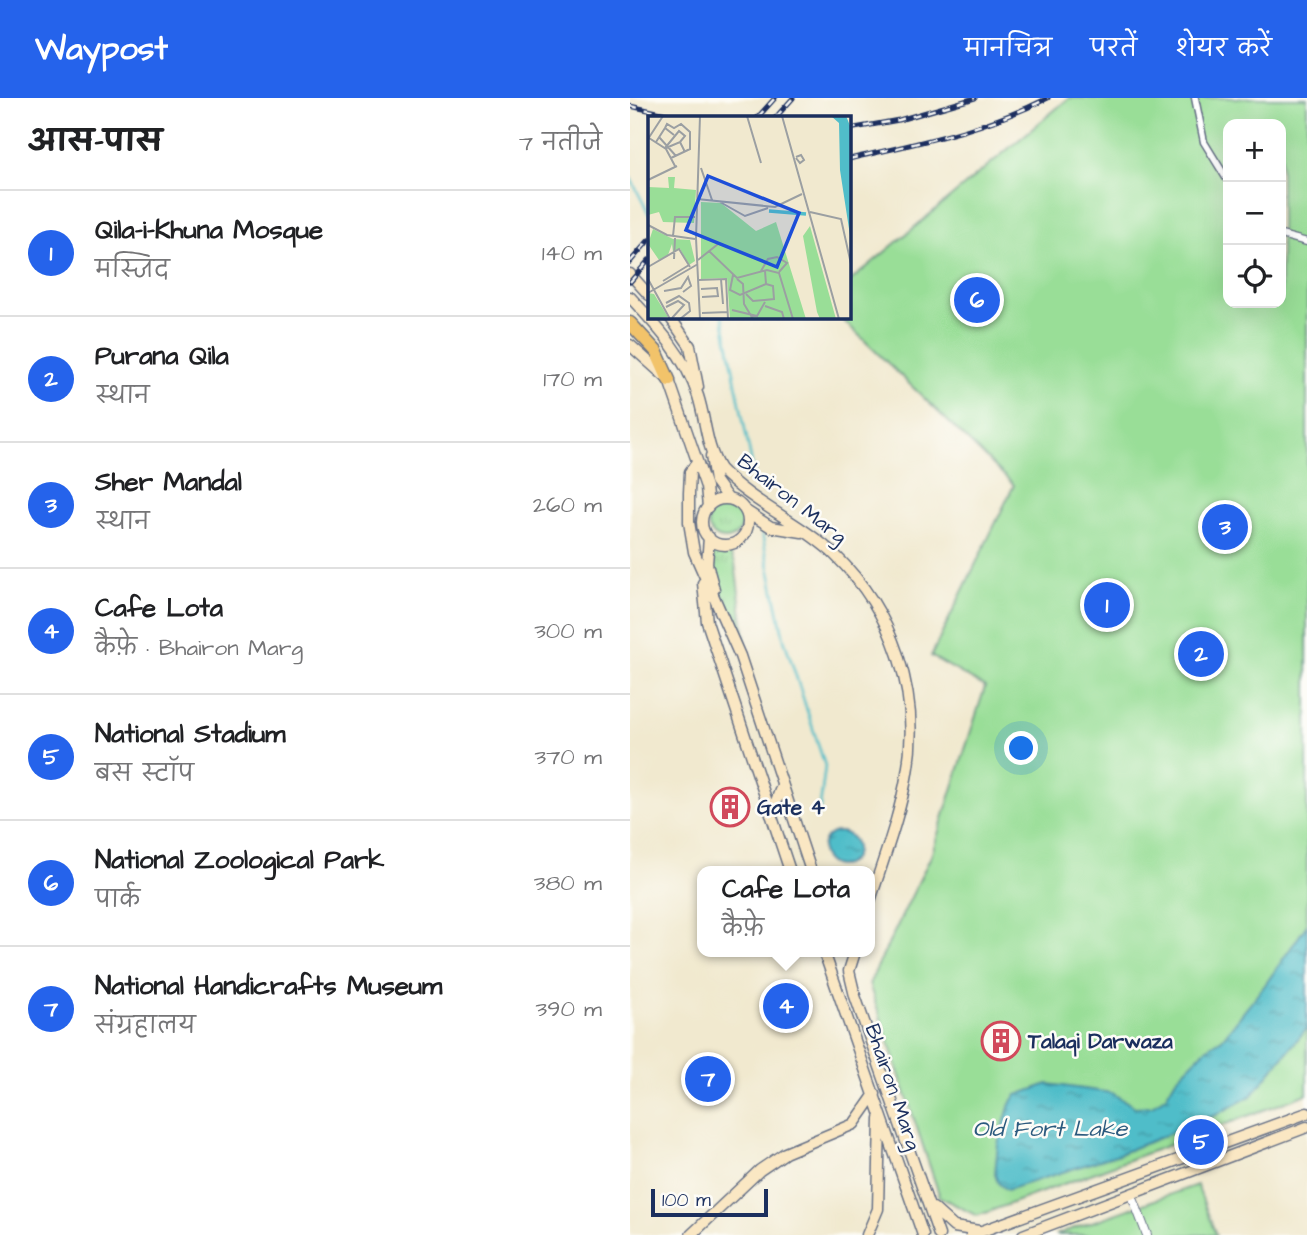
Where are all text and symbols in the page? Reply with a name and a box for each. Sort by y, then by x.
text: Waypost [35,26,168,72]
text: मानचित्र [964,32,1052,66]
text: परतें [1090,32,1137,66]
text: शेयर करें [1175,32,1272,66]
inset map [648,116,850,318]
map controls [1223,119,1286,308]
button: + [1223,119,1286,182]
text: आस-पास [28,121,162,163]
text: 7 नतीजे [519,127,602,159]
button: − [1223,182,1286,245]
text: Qila-i-Khuna Mosque [95,212,323,248]
text: 1 [50,237,52,269]
text: 140 m [542,237,602,269]
button: locate [1223,245,1286,308]
text: मस्जिद [95,254,170,286]
pin: 6 [954,274,1000,326]
text: Purana Qila [95,338,229,374]
text: 2 [44,363,58,395]
text: 170 m [543,363,602,395]
text: स्थान [95,380,150,412]
street label: Bhairon Marg [730,447,853,553]
text: Sher Mandal [95,464,242,500]
text: 3 [45,489,57,521]
text: 260 m [533,489,602,521]
pin: 3 [1202,501,1248,553]
text: स्थान [95,506,150,538]
pin: 1 [1084,579,1130,631]
text: Cafe Lota [95,590,223,626]
text: 4 [43,615,59,647]
text: 300 m [534,615,602,647]
pin: 2 [1178,628,1224,680]
text: कैफ़े · Bhairon Marg [95,632,303,664]
text: National Stadium [95,716,285,752]
your location [1004,731,1038,765]
text: 5 [43,741,59,773]
text: 370 m [535,741,602,773]
text: बस स्टॉप [95,758,194,790]
building icon: Gate 4 [709,786,751,828]
place label: Gate 4 [757,793,825,822]
text: National Zoological Park [95,842,384,878]
popup [697,866,875,957]
text: 6 [44,867,58,899]
text: 380 m [534,867,602,899]
text: Cafe Lota [722,871,850,907]
text: पार्क [95,884,140,916]
text: कैफ़े [722,913,764,945]
text: National Handicrafts Museum [95,968,442,1004]
pin: 4 [763,980,809,1032]
text: 7 [44,993,58,1025]
text: 390 m [536,993,602,1025]
text: संग्रहालय [95,1010,196,1042]
street label: Bhairon Marg [856,1020,928,1155]
building icon: Talaqi Darwaza [980,1020,1022,1062]
place label: Talaqi Darwaza [1027,1027,1173,1057]
pin: 7 [685,1053,731,1105]
water label: Old Fort Lake [973,1113,1129,1145]
pin: 5 [1178,1116,1224,1168]
scale bar [651,1186,768,1218]
text: 100 m [662,1187,711,1214]

